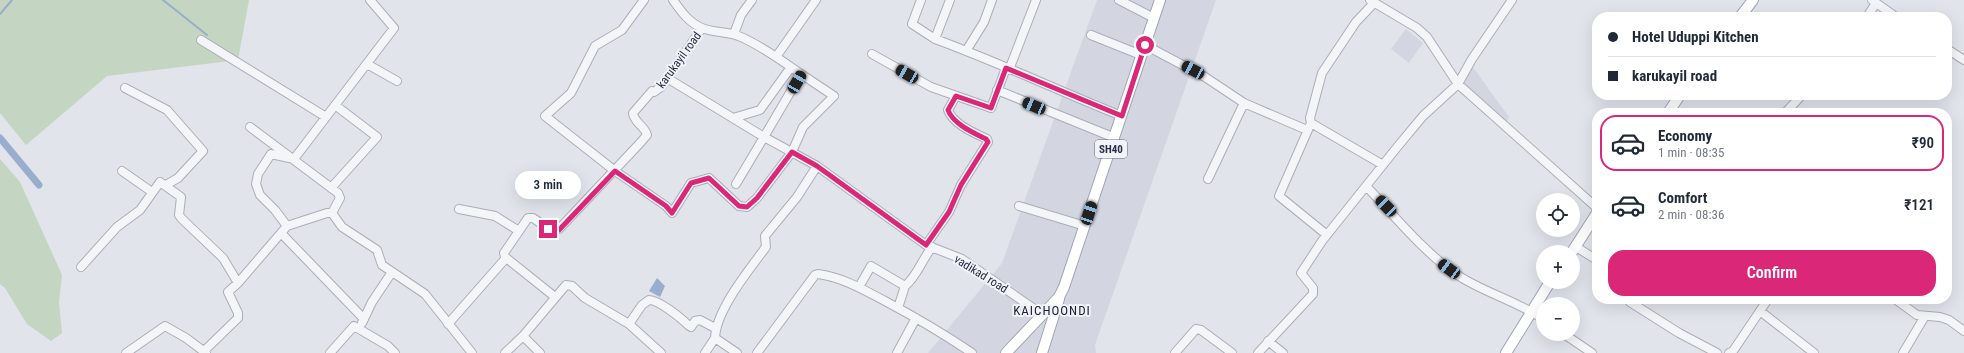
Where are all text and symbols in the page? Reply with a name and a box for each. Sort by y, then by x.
text: Hotel Uduppi Kitchen [1632,28,1759,46]
street label: karukayil road [654,29,704,91]
route start [1136,36,1154,54]
car [1180,59,1206,81]
car [894,63,920,85]
text: karukayil road [1632,67,1717,85]
car [786,69,808,95]
car [1021,96,1047,116]
icon: car [1610,125,1646,161]
text: Economy [1658,127,1712,145]
text: ₹90 [1912,134,1934,152]
road number: SH40 [1095,140,1127,158]
text: 1 min · 08:35 [1658,145,1724,160]
callout: 3 min [515,171,581,199]
text: 3 min [534,177,562,192]
icon: car [1610,187,1646,223]
text: Comfort [1658,189,1707,207]
car [1373,193,1399,219]
map controls [1536,193,1580,341]
button: locate [1536,193,1580,237]
text: ₹121 [1904,196,1934,214]
car [1080,200,1098,226]
text: 2 min · 08:36 [1658,207,1724,222]
route end [539,220,557,238]
button: + [1536,245,1580,289]
button: Confirm [1608,250,1936,296]
street label: vadikad road [952,252,1010,296]
car [1436,257,1462,281]
button: − [1536,297,1580,341]
district label: KAICHOONDI [1013,303,1091,318]

